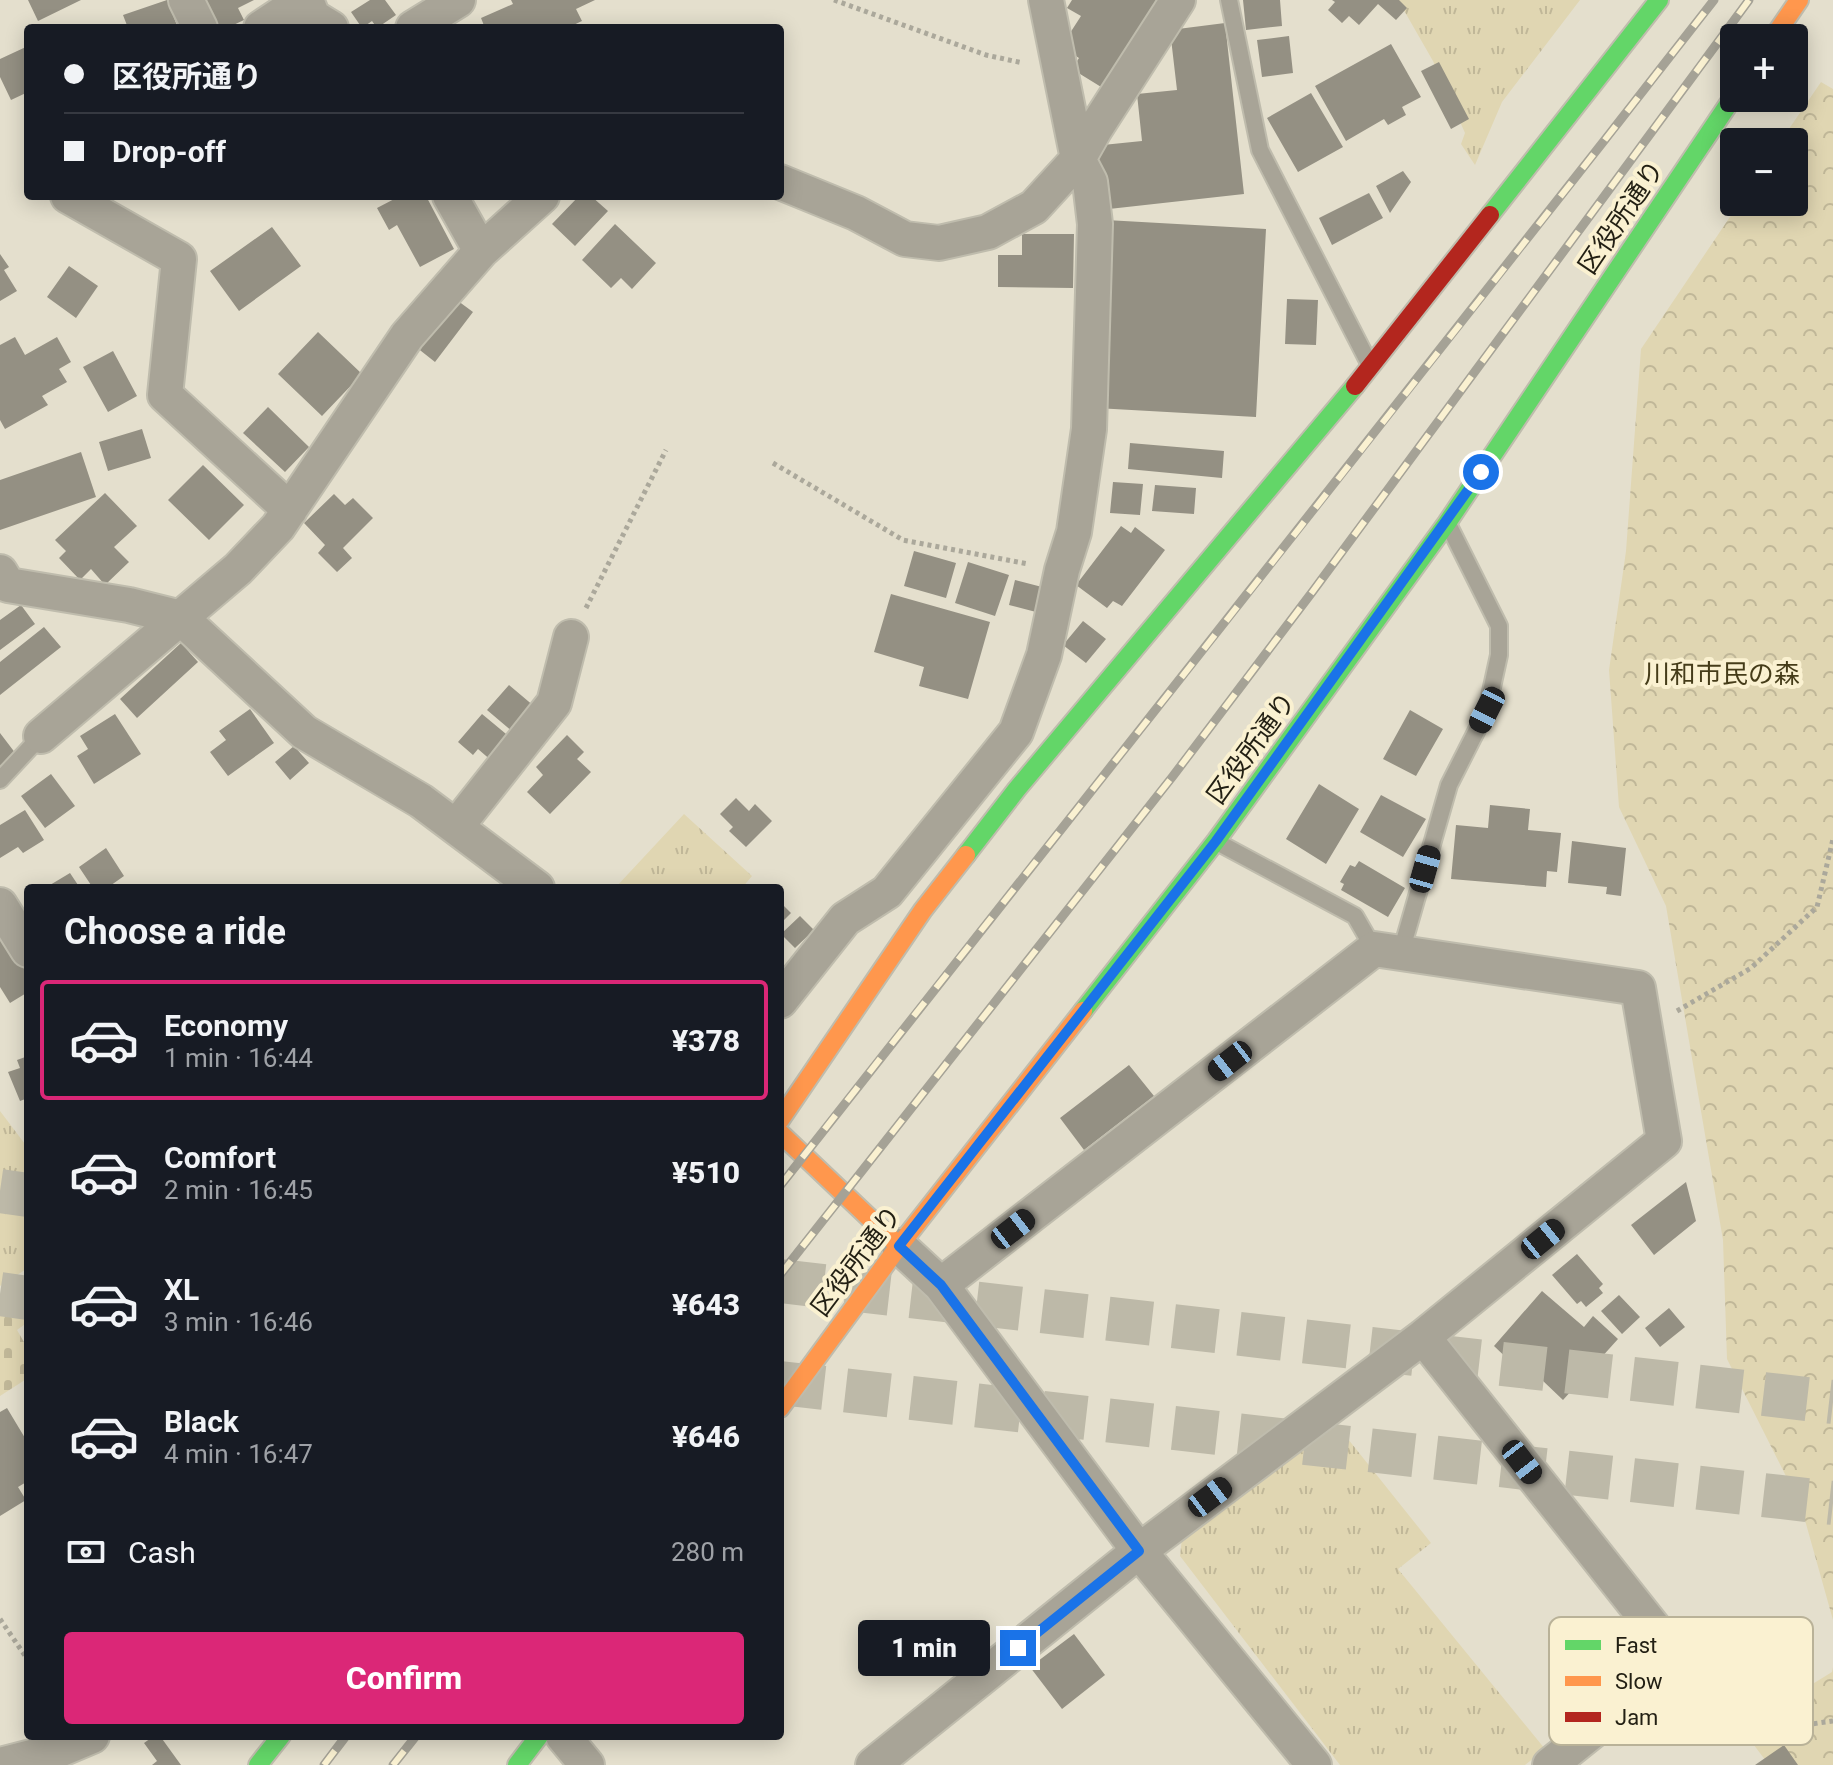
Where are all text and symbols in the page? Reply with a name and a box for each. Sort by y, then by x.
map controls [1720,24,1808,216]
button: + [1720,24,1808,112]
text: 区役所通り [112,59,262,94]
button: − [1720,128,1808,216]
text: Drop-off [112,134,226,169]
street label: 区役所通り [1572,155,1670,279]
route start [1463,454,1499,490]
park label: 川和市民の森 [1644,659,1800,689]
car [1465,683,1509,737]
street label: 区役所通り [1201,687,1301,809]
car [1407,843,1443,895]
text: Choose a ride [64,911,286,953]
icon: car [68,1004,140,1076]
text: Economy [164,1008,288,1043]
text: ¥378 [672,1023,740,1058]
car [1204,1037,1256,1085]
text: 1 min · 16:44 [164,1043,313,1073]
icon: car [68,1136,140,1208]
text: Comfort [164,1140,276,1175]
text: ¥510 [672,1155,740,1190]
text: 2 min · 16:45 [164,1175,313,1205]
street label: 区役所通り [805,1200,907,1322]
car [987,1205,1039,1253]
car [1517,1215,1569,1263]
icon: car [68,1268,140,1340]
text: XL [164,1272,199,1307]
text: ¥643 [672,1287,740,1322]
text: 3 min · 16:46 [164,1307,313,1337]
icon: car [68,1400,140,1472]
text: Black [164,1404,239,1439]
text: ¥646 [672,1419,740,1454]
car [1498,1436,1546,1488]
text: 4 min · 16:47 [164,1439,313,1469]
car [1184,1473,1236,1521]
icon: cash [64,1530,108,1574]
text: Cash [128,1535,196,1570]
text: 280 m [671,1537,744,1567]
legend [1549,1617,1813,1745]
callout: 1 min [858,1620,990,1676]
route end [1000,1630,1036,1666]
button: Confirm [64,1632,744,1724]
text: 1 min [891,1633,957,1663]
text: Fast [1615,1633,1657,1658]
text: Slow [1615,1669,1663,1694]
text: Jam [1615,1705,1658,1730]

